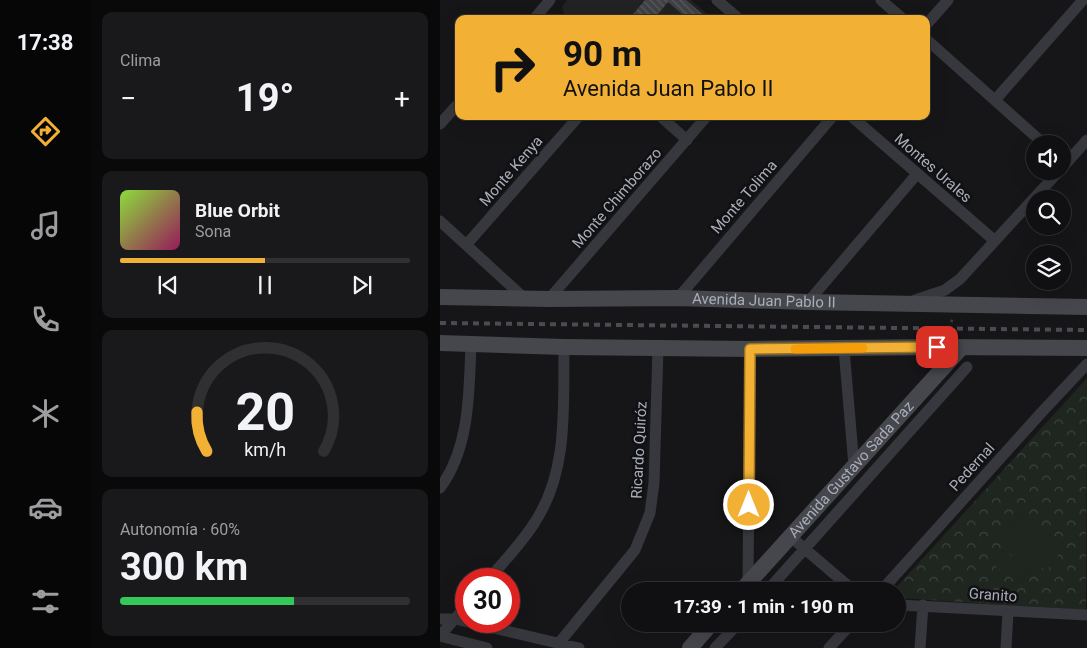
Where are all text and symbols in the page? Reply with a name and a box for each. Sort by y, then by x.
text: 17:38 [17,30,73,55]
text: 90 m [563,34,642,75]
icon: right [480,35,545,100]
text: Clima [120,51,161,70]
text: 19° [236,76,294,120]
text: Avenida Juan Pablo II [563,76,774,101]
text: − [120,82,136,115]
text: + [394,82,410,115]
icon: directions [28,114,63,149]
street label: Montes Urales [891,130,975,206]
street label: Monte Kenya [476,132,546,210]
map controls [1026,135,1071,290]
button: sound [1026,135,1071,180]
street label: Monte Chimborazo [568,144,666,252]
street label: Monte Tolima [707,157,781,237]
button: search [1026,190,1071,235]
text: Blue Orbit [195,199,280,222]
icon: music [28,208,63,243]
text: Sona [195,222,231,241]
button: layers [1026,245,1071,290]
icon: previous [154,271,182,299]
icon: pause [251,271,279,299]
icon: next [348,271,376,299]
street label: Avenida Juan Pablo II [692,289,836,311]
icon: phone [28,302,63,337]
pin [916,326,958,368]
icon: arrive [923,333,951,361]
text: 20 [235,382,295,443]
icon: climate [28,396,63,431]
street label: Avenida Gustavo Sada Paz [785,397,918,541]
street label: Ricardo Quiróz [627,401,651,499]
text: km/h [244,439,286,460]
street label: Pedernal [946,439,998,495]
position arrow [722,478,774,530]
icon: car [28,490,63,525]
text: Autonomía · 60% [120,520,240,539]
text: 300 km [120,545,248,589]
speed limit sign: 30 [455,568,520,633]
icon: filters [28,584,63,619]
street label: Granito [968,584,1018,606]
text: 17:39 · 1 min · 190 m [673,595,854,618]

